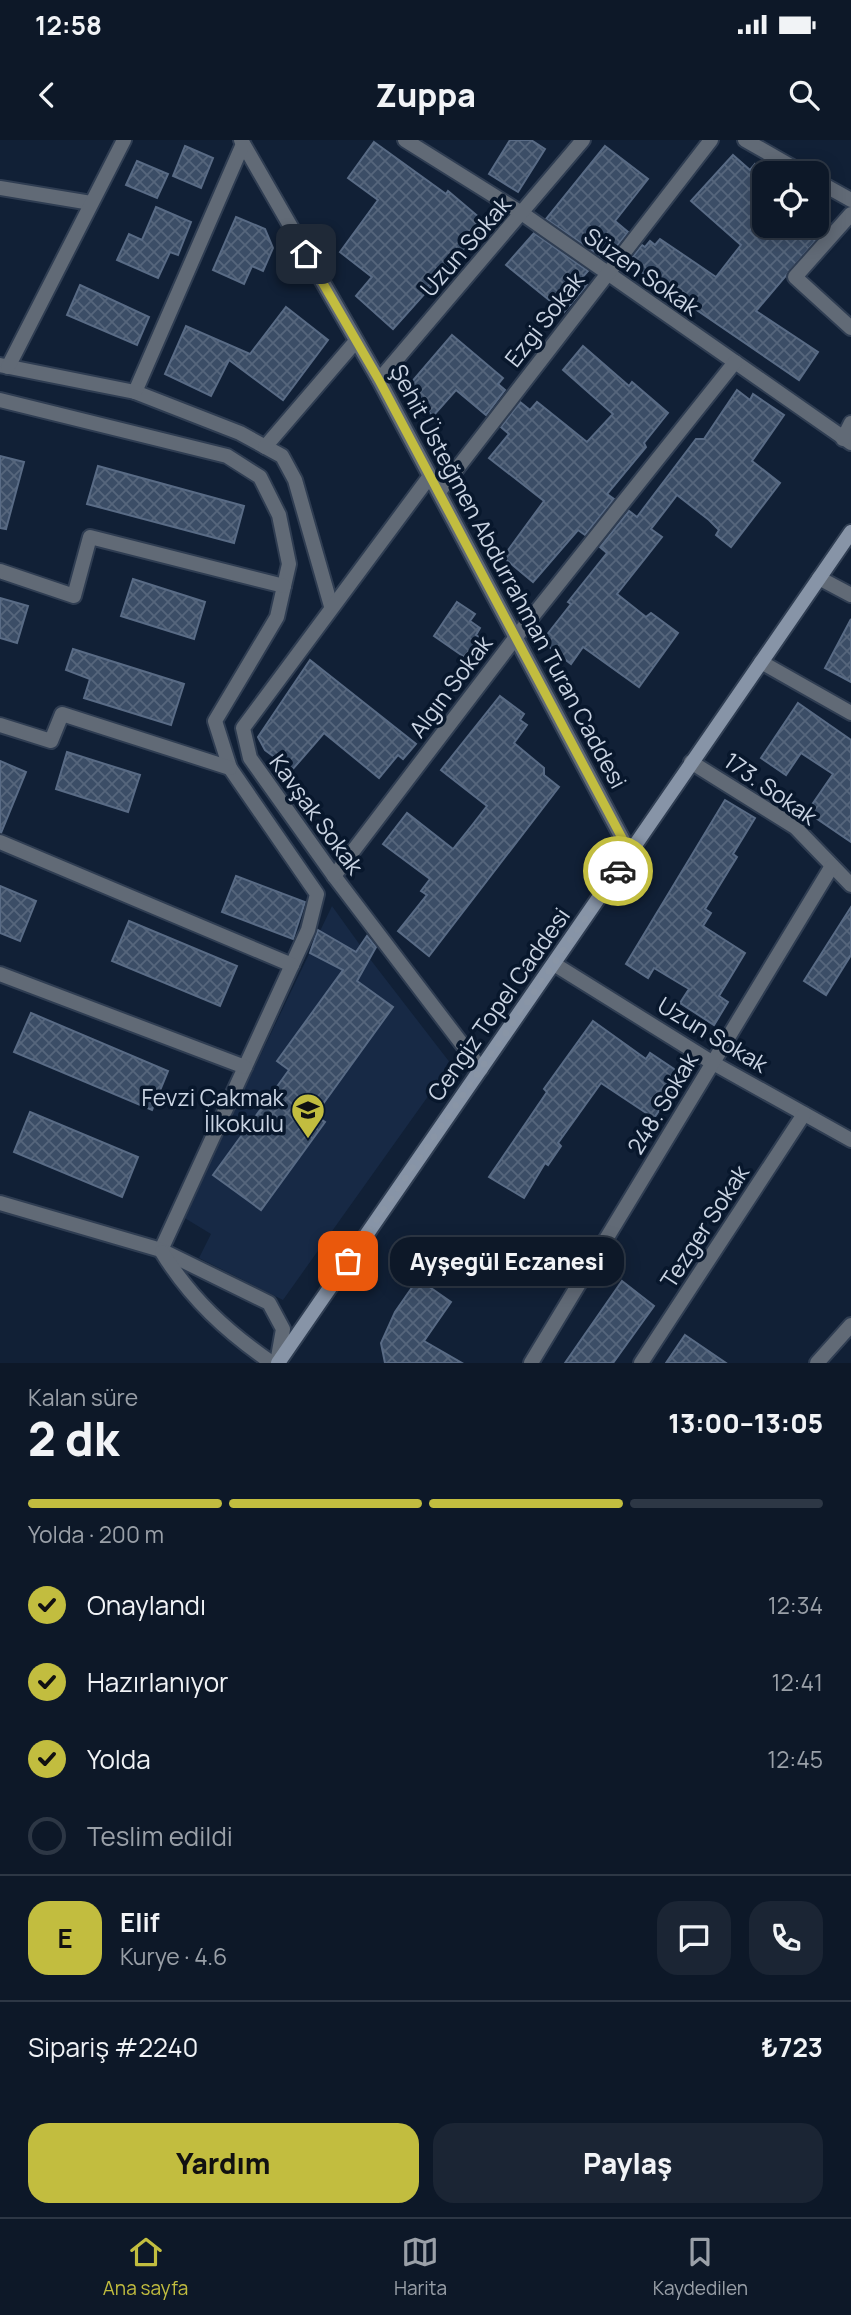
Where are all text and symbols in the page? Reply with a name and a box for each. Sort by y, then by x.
text: 12:58 [35,7,102,43]
text: Zuppa [375,73,476,117]
icon: back [28,76,66,114]
icon: search [785,76,823,114]
map controls [752,161,829,238]
button: locate [752,161,829,238]
street label: Uzun Sokak [412,188,518,303]
street label: Süzen Sokak [578,220,706,323]
pin [276,224,336,284]
icon: home [287,235,325,273]
street label: Ezgi Sokak [497,264,592,373]
street label: Şehit Üsteğmen Abdurrahman Turan Caddesi [383,358,635,794]
street label: Algın Sokak [401,628,499,744]
street label: 173. Sokak [718,744,825,832]
street label: Kavşak Sokak [262,747,372,881]
courier [583,836,653,906]
icon: car [599,852,637,890]
street label: Cengiz Topel Caddesi [419,901,577,1107]
street label: Uzun Sokak [652,988,775,1080]
street label: 248. Sokak [619,1046,705,1160]
place label: Fevzi Çakmak İlkokulu [142,1081,285,1139]
school or university icon: Fevzi Çakmak İlkokulu [289,1091,327,1140]
street label: Tezger Sokak [652,1158,756,1294]
pin [318,1231,378,1291]
callout: Ayşegül Eczanesi [390,1236,624,1286]
icon: bag [329,1242,367,1280]
text: Ayşegül Eczanesi [410,1245,604,1277]
text: Kalan süre [28,1381,138,1413]
text: 13:00–13:05 [668,1405,823,1441]
text: 2 dk [28,1407,119,1470]
text: Yolda · 200 m [28,1518,164,1550]
icon: check [28,1586,66,1624]
text: Onaylandı [87,1587,206,1623]
text: 12:34 [768,1589,823,1621]
icon: check [28,1663,66,1701]
text: Hazırlanıyor [87,1664,228,1700]
text: 12:41 [772,1666,823,1698]
icon: check [28,1740,66,1778]
text: Yolda [87,1741,151,1777]
text: 12:45 [767,1743,823,1775]
text: Teslim edildi [87,1818,233,1854]
button: chat [657,1901,731,1975]
button: phone [749,1901,823,1975]
text: Elif [120,1904,160,1940]
text: E [57,1920,73,1956]
text: Kurye · 4.6 [120,1940,227,1972]
text: Sipariş #2240 [28,2029,198,2065]
text: ₺723 [761,2029,823,2065]
button: Yardım [28,2123,419,2203]
button: Paylaş [433,2123,823,2203]
tab: Ana sayfa [103,2233,188,2301]
tab: Harita [394,2233,447,2301]
tab: Kaydedilen [653,2233,748,2301]

